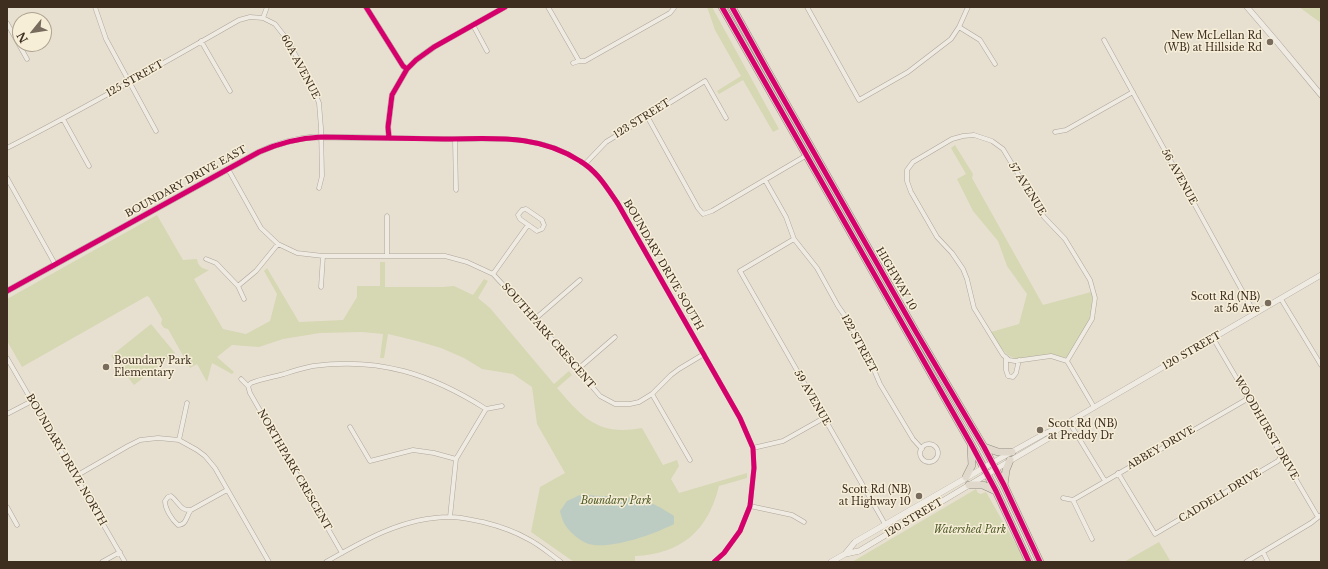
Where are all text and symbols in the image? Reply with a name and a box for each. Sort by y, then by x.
north arrow [12,12,52,52]
text: N [14,30,31,45]
place label: New McLellan Rd (WB) at Hillside Rd [1164,30,1262,54]
street label: 60A AVENUE [278,33,322,101]
marker: New McLellan Rd (WB) at Hillside Rd [1265,37,1275,47]
street label: 125 STREET [104,58,166,100]
street label: 123 STREET [611,97,673,141]
street label: BOUNDARY DRIVE EAST [123,144,249,220]
street label: 56 AVENUE [1159,147,1199,207]
street label: 57 AVENUE [1006,160,1048,218]
street label: BOUNDARY DRIVE SOUTH [621,197,705,333]
street label: HIGHWAY 10 [873,245,919,313]
street label: SOUTHPARK CRESCENT [499,281,597,391]
place label: Scott Rd (NB) at 56 Ave [1191,291,1260,314]
marker: Scott Rd (NB) at 56 Ave [1263,298,1273,308]
street label: 122 STREET [839,313,879,375]
street label: 120 STREET [1161,329,1223,373]
place label: Boundary Park Elementary [114,355,191,378]
marker: Boundary Park Elementary [101,362,111,372]
street label: 59 AVENUE [791,368,833,428]
street label: WOODHURST DRIVE [1231,374,1301,482]
street label: BOUNDARY DRIVE NORTH [23,392,109,528]
street label: NORTHPARK CRESCENT [254,407,334,533]
place label: Scott Rd (NB) at Preddy Dr [1048,418,1117,442]
street label: ABBEY DRIVE [1125,424,1197,472]
marker: Scott Rd (NB) at Preddy Dr [1035,425,1045,435]
street label: CADDELL DRIVE [1177,467,1263,525]
place label: Scott Rd (NB) at Highway 10 [839,484,911,508]
marker: Scott Rd (NB) at Highway 10 [914,491,924,501]
park label: Boundary Park [581,495,651,507]
street label: 120 STREET [883,496,945,540]
park label: Watershed Park [934,524,1006,536]

